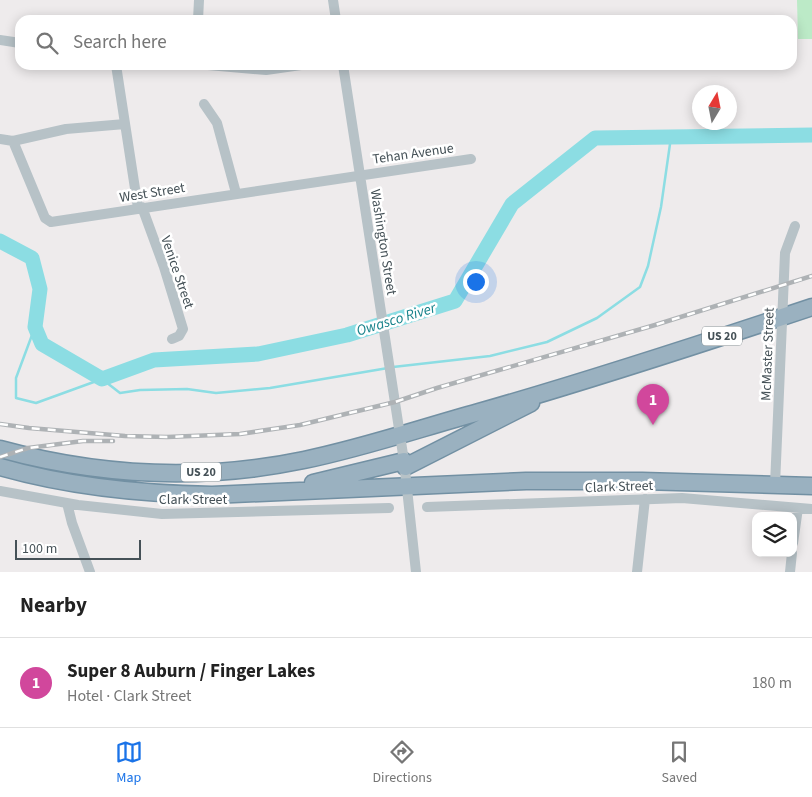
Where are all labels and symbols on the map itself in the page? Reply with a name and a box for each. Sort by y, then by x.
north arrow [692,85,737,130]
street label: Tehan Avenue [371,138,455,170]
street label: West Street [118,178,187,208]
street label: Washington Street [365,188,401,297]
street label: Venice Street [155,233,199,312]
your location [463,269,489,295]
water label: Owasco River [354,297,439,342]
street label: McMaster Street [756,307,780,401]
road number: US 20 [702,326,742,346]
pin: 1 [637,384,669,425]
road number: US 20 [181,462,221,482]
street label: Clark Street [585,476,654,498]
street label: Clark Street [159,490,227,510]
scale bar [15,537,141,560]

